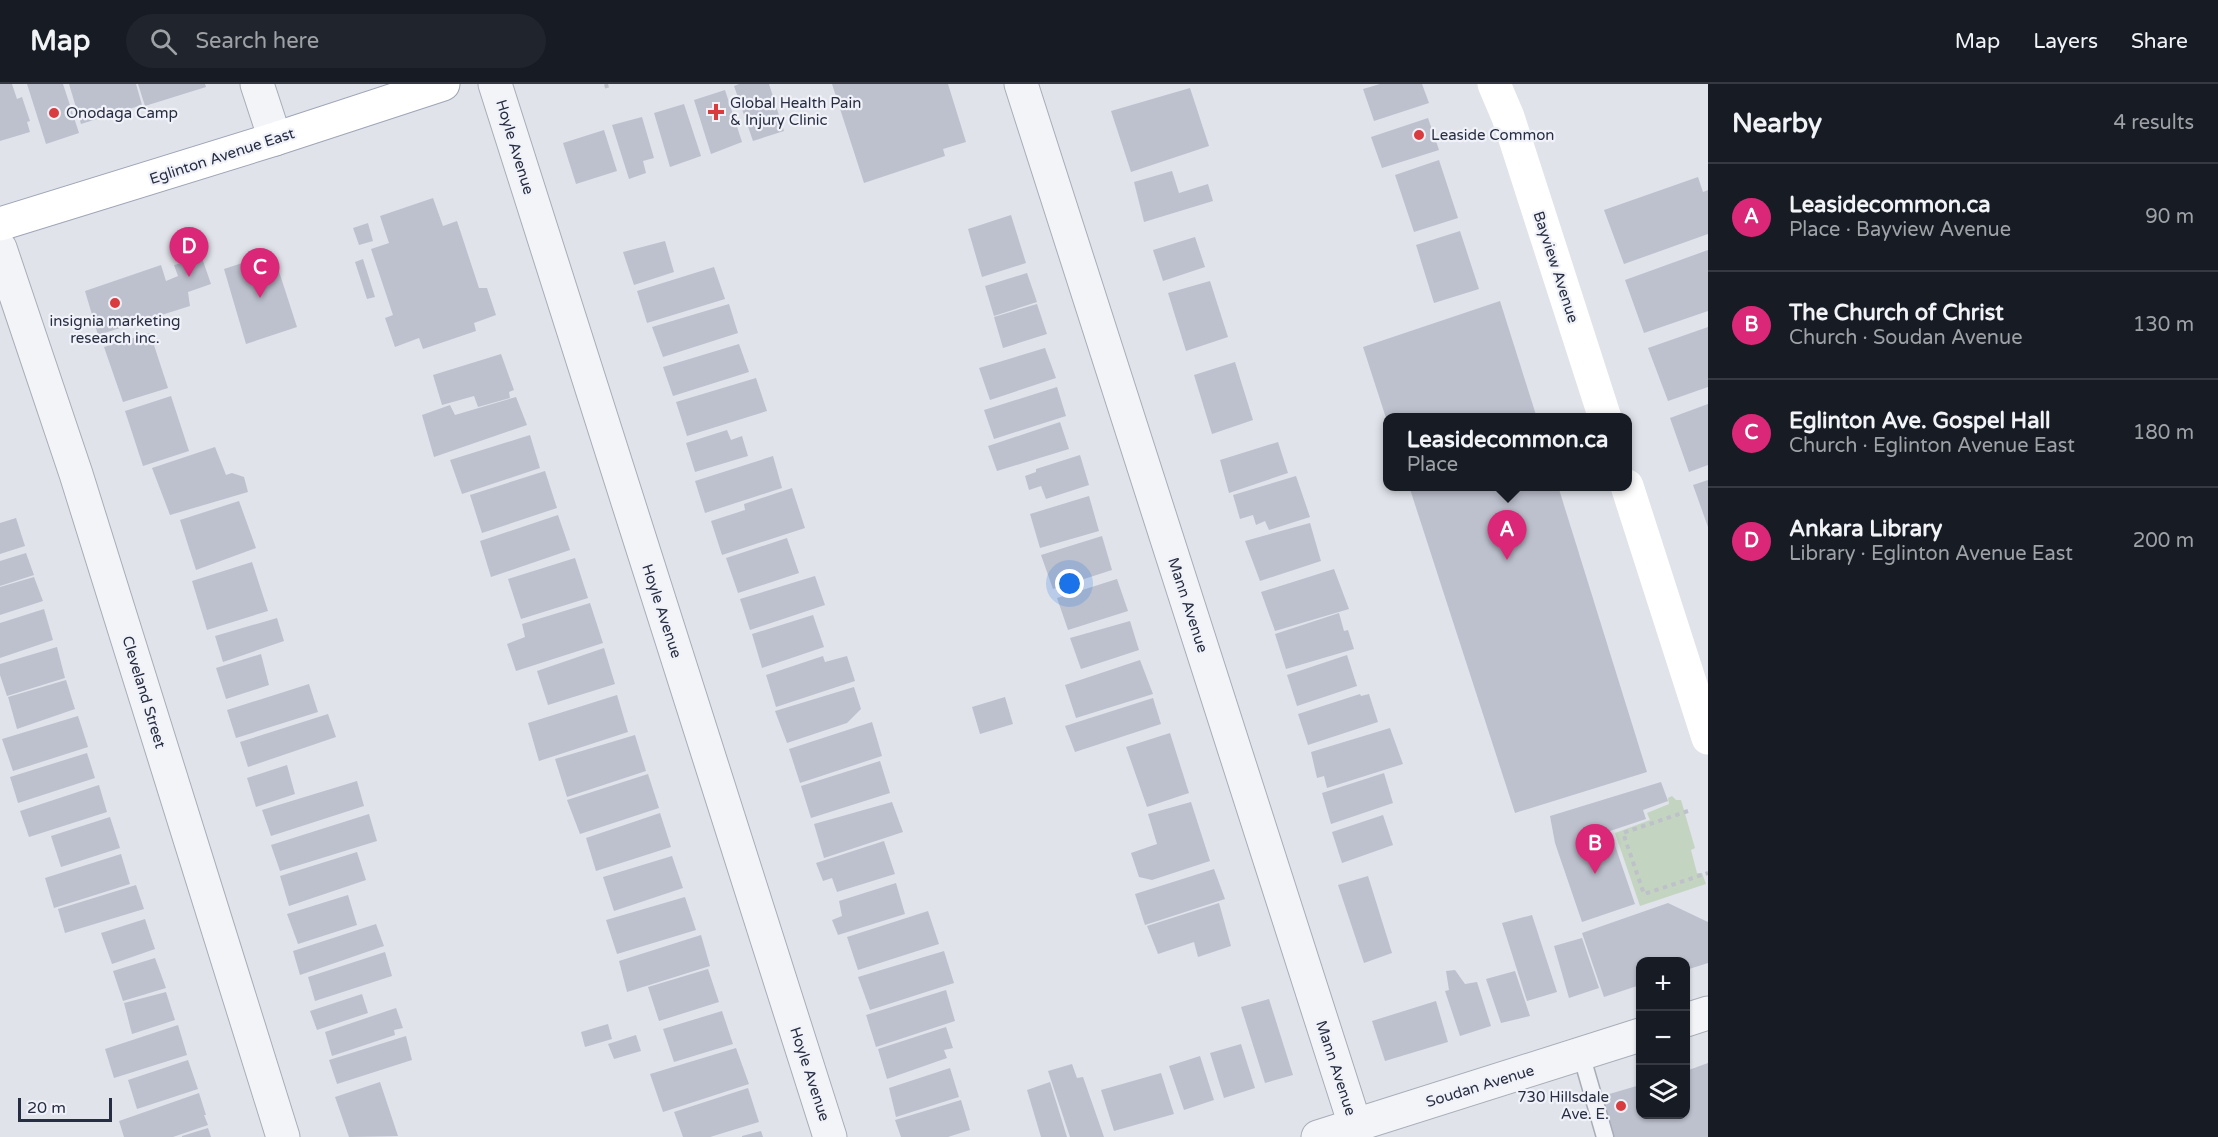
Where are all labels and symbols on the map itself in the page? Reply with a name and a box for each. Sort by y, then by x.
place label: Global Health Pain & Injury Clinic [730,94,861,129]
street label: Hoyle Avenue [492,98,538,196]
marker: Global Health Pain & Injury Clinic [707,103,725,121]
place label: Onodaga Camp [66,104,178,122]
marker: Onodaga Camp [47,106,61,120]
street label: Eglinton Avenue East [147,124,297,188]
place label: Leaside Common [1431,126,1554,144]
marker: Leaside Common [1412,128,1426,142]
street label: Bayview Avenue [1529,209,1583,325]
pin: D [170,228,208,277]
pin: C [240,248,280,298]
marker: insignia marketing research inc. [108,296,122,310]
place label: insignia marketing research inc. [49,312,181,347]
pin: A [1488,510,1526,560]
street label: Mann Avenue [1164,555,1212,655]
street label: Hoyle Avenue [638,562,686,660]
your location [1055,569,1084,598]
street label: Cleveland Street [118,634,170,751]
pin: B [1576,824,1614,874]
street label: Mann Avenue [1312,1018,1360,1118]
street label: Hoyle Avenue [786,1025,834,1123]
street label: Soudan Avenue [1424,1061,1536,1111]
place label: 730 Hillsdale Ave. E. [1517,1088,1609,1123]
scale bar [18,1095,112,1122]
marker: 730 Hillsdale Ave. E. [1614,1099,1628,1113]

